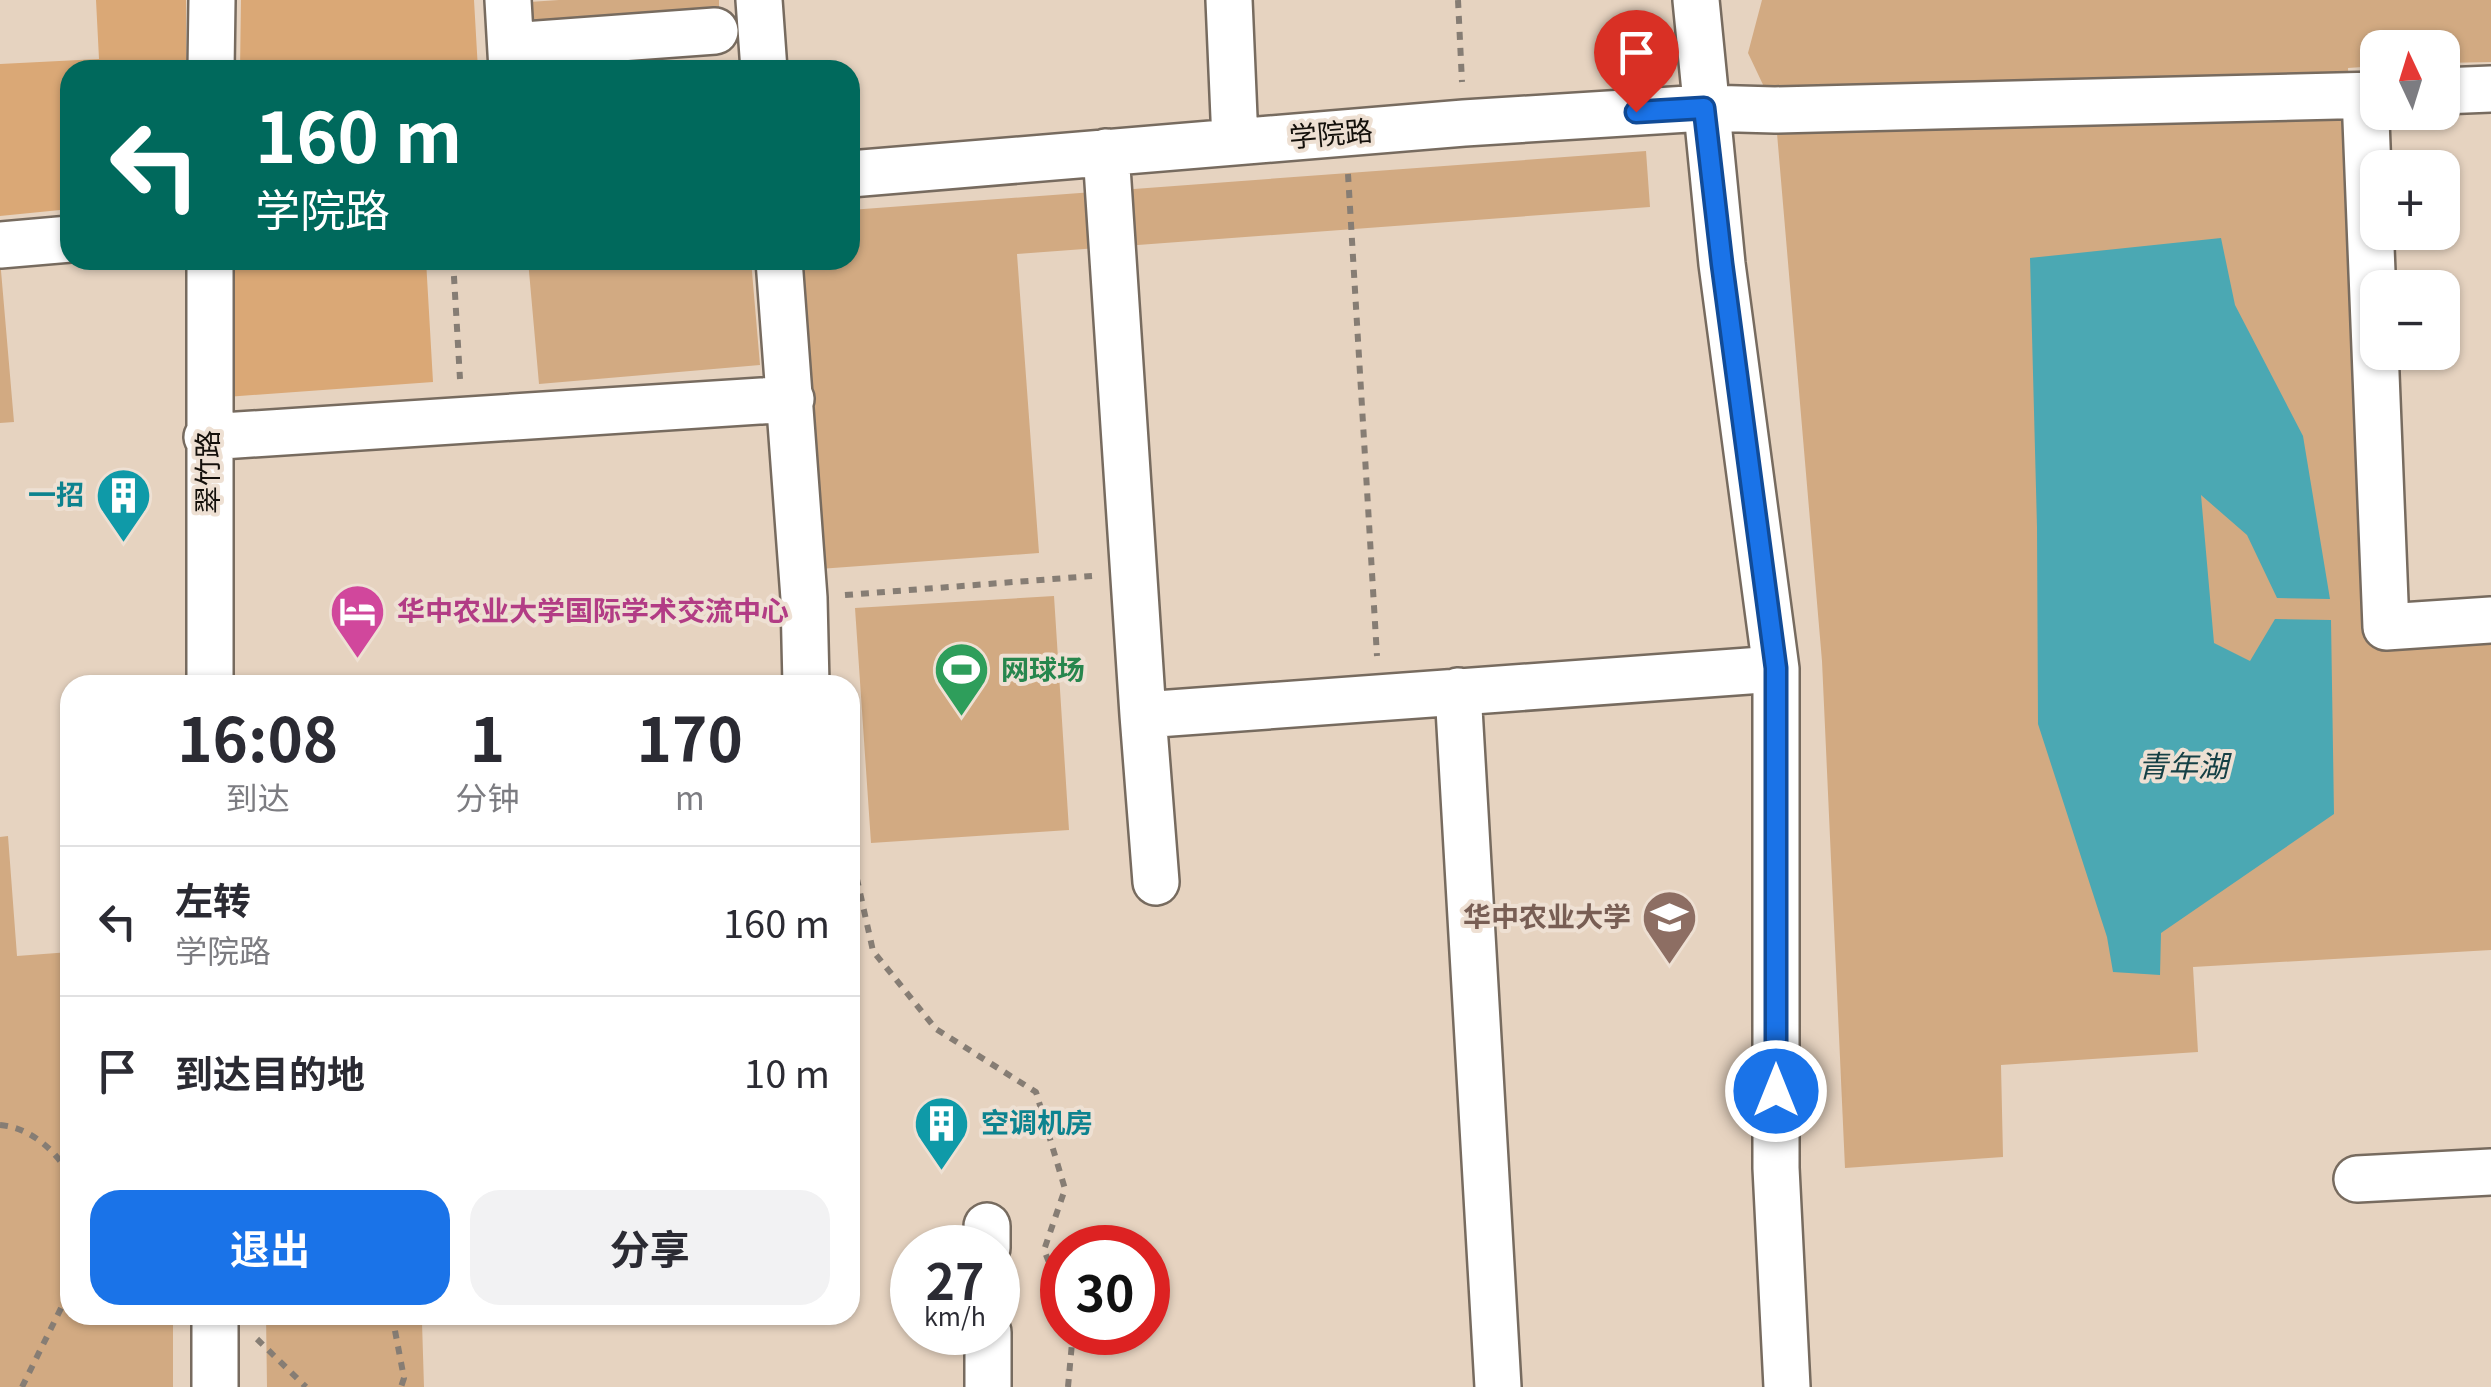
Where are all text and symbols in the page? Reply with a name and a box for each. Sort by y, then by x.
pin [1594,10,1679,113]
icon: arrive [1609,25,1664,80]
north arrow [2360,30,2460,130]
map controls [2360,30,2460,370]
text: 160 m [255,82,462,183]
icon: left [90,100,220,230]
street label: 学院路 [1287,108,1374,156]
button: + [2360,150,2460,250]
text: 学院路 [255,175,390,240]
button: − [2360,270,2460,370]
street label: 翠竹路 [186,430,226,514]
building icon: 一招 [93,465,153,544]
place label: 一招 [28,473,84,513]
hotel icon: 华中农业大学国际学术交流中心 [328,581,388,660]
place label: 华中农业大学国际学术交流中心 [397,589,789,629]
sports icon: 网球场 [932,640,992,719]
place label: 网球场 [1001,648,1085,688]
text: 16:08 [177,692,338,779]
text: 1 [470,692,505,779]
text: 170 [637,692,743,779]
water label: 青年湖 [2138,742,2232,786]
text: 到达 [226,773,290,819]
text: 分钟 [455,773,519,819]
text: m [675,773,705,819]
text: 左转 [175,871,251,926]
school or university icon: 华中农业大学 [1640,887,1700,966]
icon: left [90,894,145,949]
text: 160 m [723,894,830,949]
place label: 华中农业大学 [1463,895,1631,935]
text: 学院路 [175,926,271,972]
position arrow [1724,1039,1828,1143]
icon: arrive [90,1044,145,1099]
text: 到达目的地 [175,1044,365,1099]
text: 10 m [744,1044,830,1099]
building icon: 空调机房 [912,1093,972,1172]
place label: 空调机房 [981,1101,1093,1141]
button: 退出 [90,1190,450,1305]
button: 分享 [470,1190,830,1305]
speed limit sign: 30 [1040,1225,1170,1355]
text: 27 [926,1242,985,1314]
text: km/h [924,1297,986,1333]

